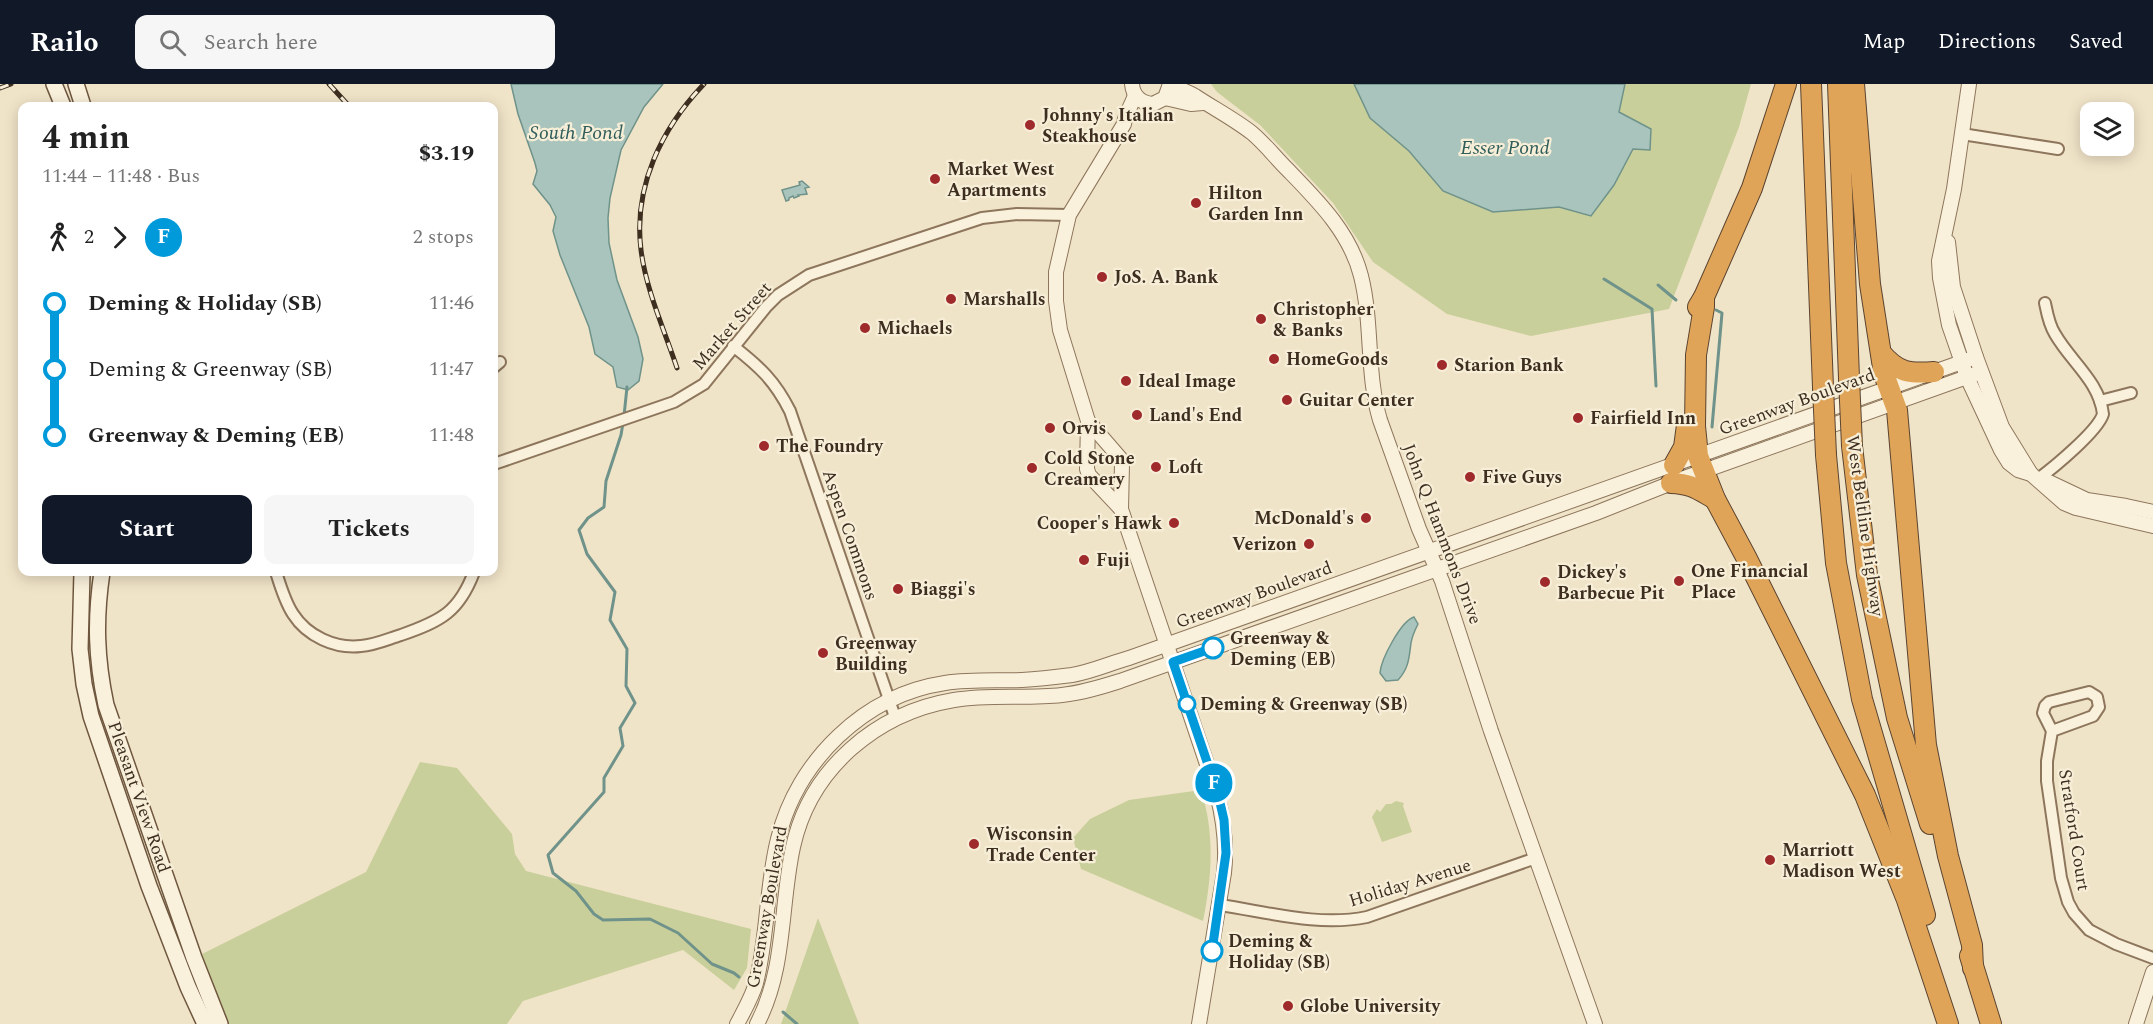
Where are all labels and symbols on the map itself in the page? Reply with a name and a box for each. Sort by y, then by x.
place label: Johnny's Italian Steakhouse [1042,102,1174,150]
water label: South Pond [529,118,623,148]
marker: Johnny's Italian Steakhouse [1023,118,1037,132]
water label: Esser Pond [1460,133,1550,163]
place label: Market West Apartments [947,156,1055,204]
marker: Market West Apartments [928,172,942,186]
place label: Hilton Garden Inn [1208,180,1303,228]
marker: Hilton Garden Inn [1189,196,1203,210]
place label: JoS. A. Bank [1114,264,1218,291]
marker: JoS. A. Bank [1095,270,1109,284]
street label: Market Street [686,276,778,376]
place label: Marshalls [963,286,1046,313]
marker: Marshalls [944,292,958,306]
place label: Christopher & Banks [1273,296,1374,344]
marker: Christopher & Banks [1254,312,1268,326]
place label: Michaels [877,315,953,342]
marker: Michaels [858,321,872,335]
place label: HomeGoods [1286,346,1388,373]
marker: HomeGoods [1267,352,1281,366]
place label: Starion Bank [1454,352,1564,379]
marker: Starion Bank [1435,358,1449,372]
street label: Greenway Boulevard [1715,361,1879,443]
place label: Ideal Image [1138,368,1236,395]
marker: Ideal Image [1119,374,1133,388]
place label: Guitar Center [1299,387,1414,414]
marker: Guitar Center [1280,393,1294,407]
place label: Land's End [1149,402,1243,429]
place label: Fairfield Inn [1590,405,1696,432]
marker: Land's End [1130,408,1144,422]
marker: Fairfield Inn [1571,411,1585,425]
place label: Orvis [1062,415,1106,442]
marker: Orvis [1043,421,1057,435]
place label: The Foundry [776,433,884,460]
street label: West Beltline Highway [1839,434,1891,620]
marker: The Foundry [757,439,771,453]
street label: John Q Hammons Drive [1395,440,1489,628]
place label: Cold Stone Creamery [1044,445,1135,493]
place label: Loft [1168,454,1203,481]
marker: Loft [1149,460,1163,474]
marker: Cold Stone Creamery [1025,461,1039,475]
place label: Five Guys [1482,464,1562,491]
street label: Aspen Commons [815,466,885,604]
marker: Five Guys [1463,470,1477,484]
place label: McDonald's [1254,505,1354,532]
place label: Cooper's Hawk [1037,510,1162,537]
marker: McDonald's [1359,511,1373,525]
marker: Cooper's Hawk [1167,516,1181,530]
place label: Verizon [1232,531,1297,558]
marker: Verizon [1302,537,1316,551]
place label: Fuji [1096,547,1130,574]
marker: Fuji [1077,553,1091,567]
street label: Greenway Boulevard [1172,554,1336,636]
place label: One Financial Place [1691,558,1808,606]
place label: Dickey's Barbecue Pit [1557,559,1665,607]
marker: One Financial Place [1672,574,1686,588]
marker: Dickey's Barbecue Pit [1538,575,1552,589]
place label: Biaggi's [910,576,976,603]
marker: Biaggi's [891,582,905,596]
place label: Greenway & Deming (EB) [1230,625,1335,673]
place label: Greenway Building [835,630,918,678]
marker: Greenway & Deming (EB) [1202,637,1224,659]
marker: Greenway Building [816,646,830,660]
place label: Deming & Greenway (SB) [1200,691,1407,718]
marker: Deming & Greenway (SB) [1178,695,1196,713]
street label: Pleasant View Road [100,718,178,876]
line badge: F [1194,764,1234,802]
street label: Stratford Court [2051,767,2097,893]
place label: Wisconsin Trade Center [986,821,1096,869]
street label: Greenway Boulevard [739,824,795,990]
marker: Wisconsin Trade Center [967,837,981,851]
place label: Marriott Madison West [1782,837,1901,885]
street label: Holiday Avenue [1346,852,1474,914]
marker: Marriott Madison West [1763,853,1777,867]
place label: Deming & Holiday (SB) [1228,928,1330,976]
marker: Deming & Holiday (SB) [1201,940,1223,962]
place label: Globe University [1300,993,1442,1020]
marker: Globe University [1281,999,1295,1013]

